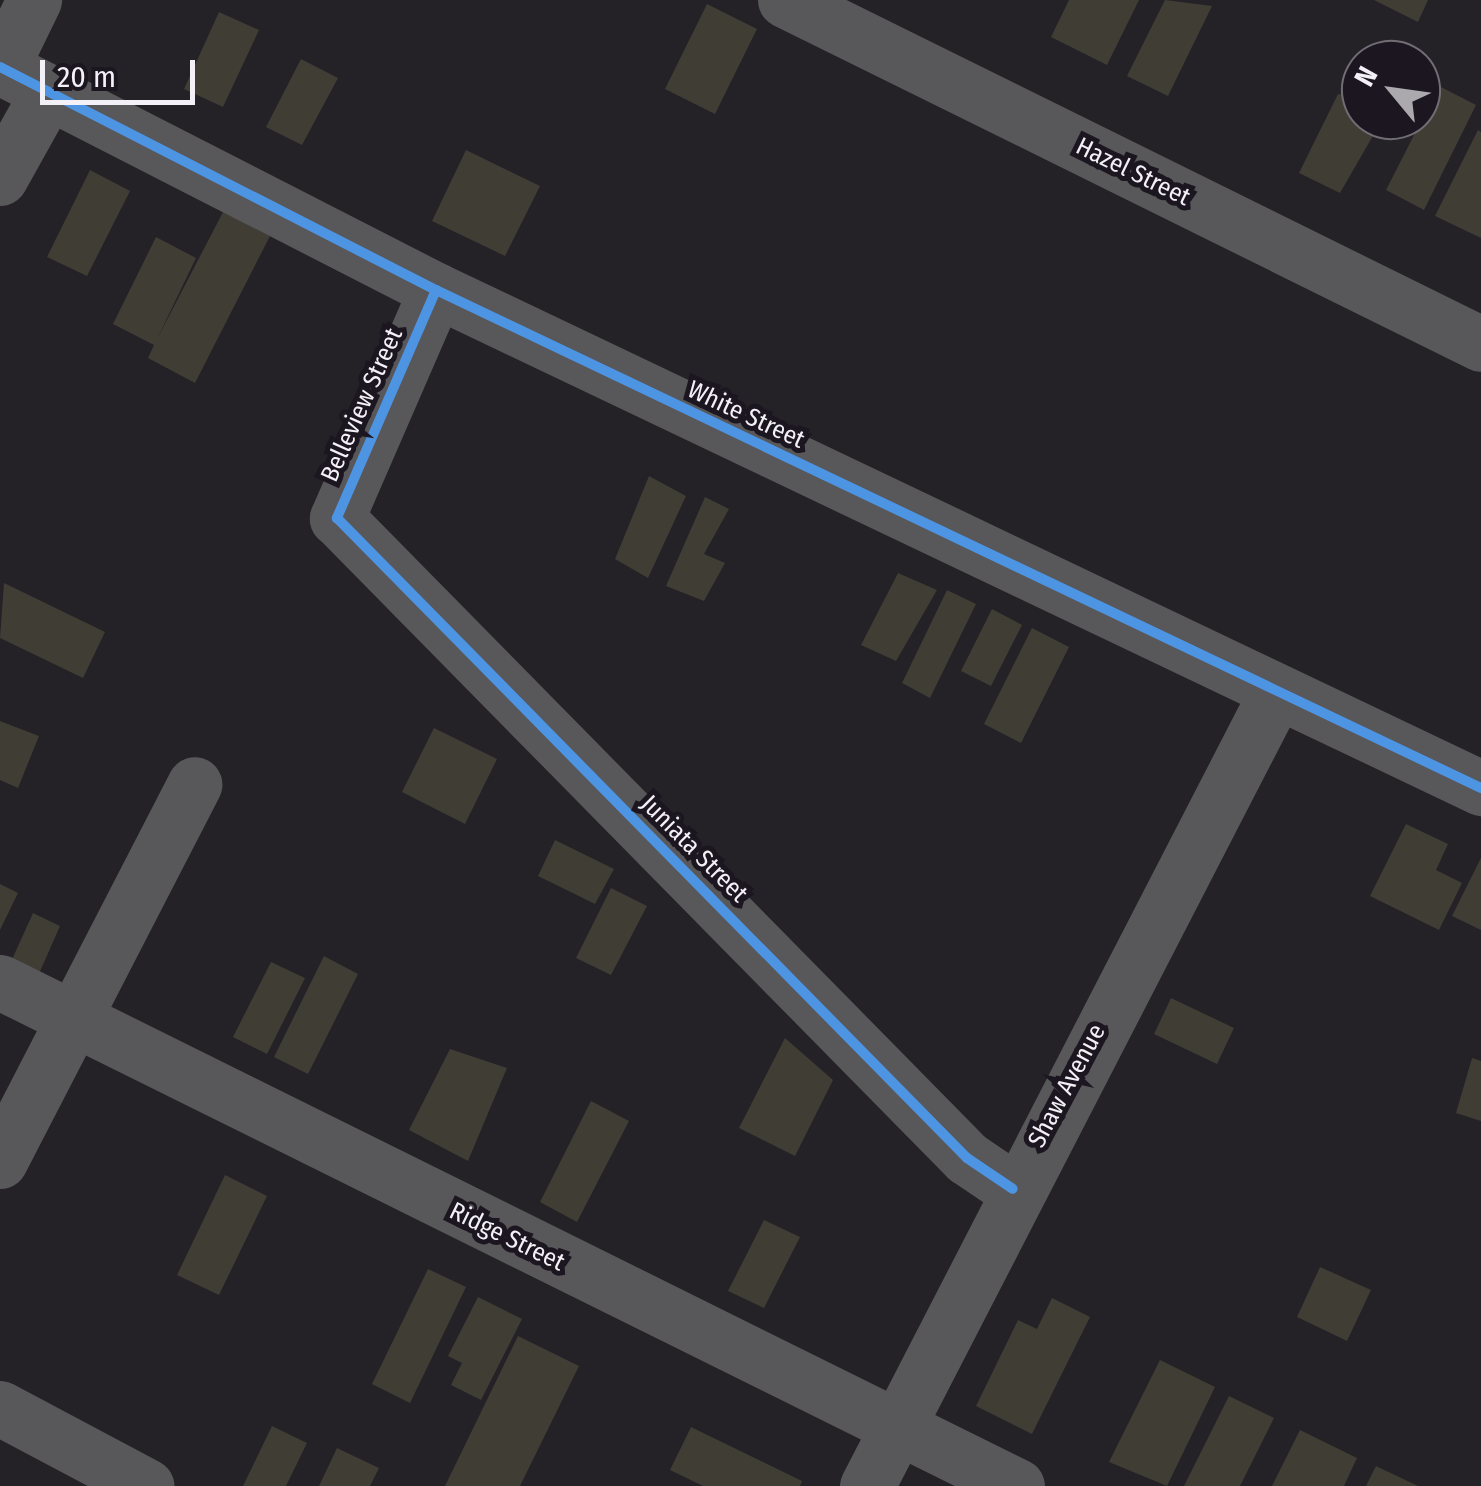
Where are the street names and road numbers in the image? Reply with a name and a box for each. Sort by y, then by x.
street label: Hazel Street [1071,131,1195,213]
street label: Belleview Street [315,324,409,486]
street label: White Street [683,375,809,455]
street label: Juniata Street [634,789,754,909]
street label: Shaw Avenue [1022,1019,1112,1153]
street label: Ridge Street [445,1196,569,1278]

